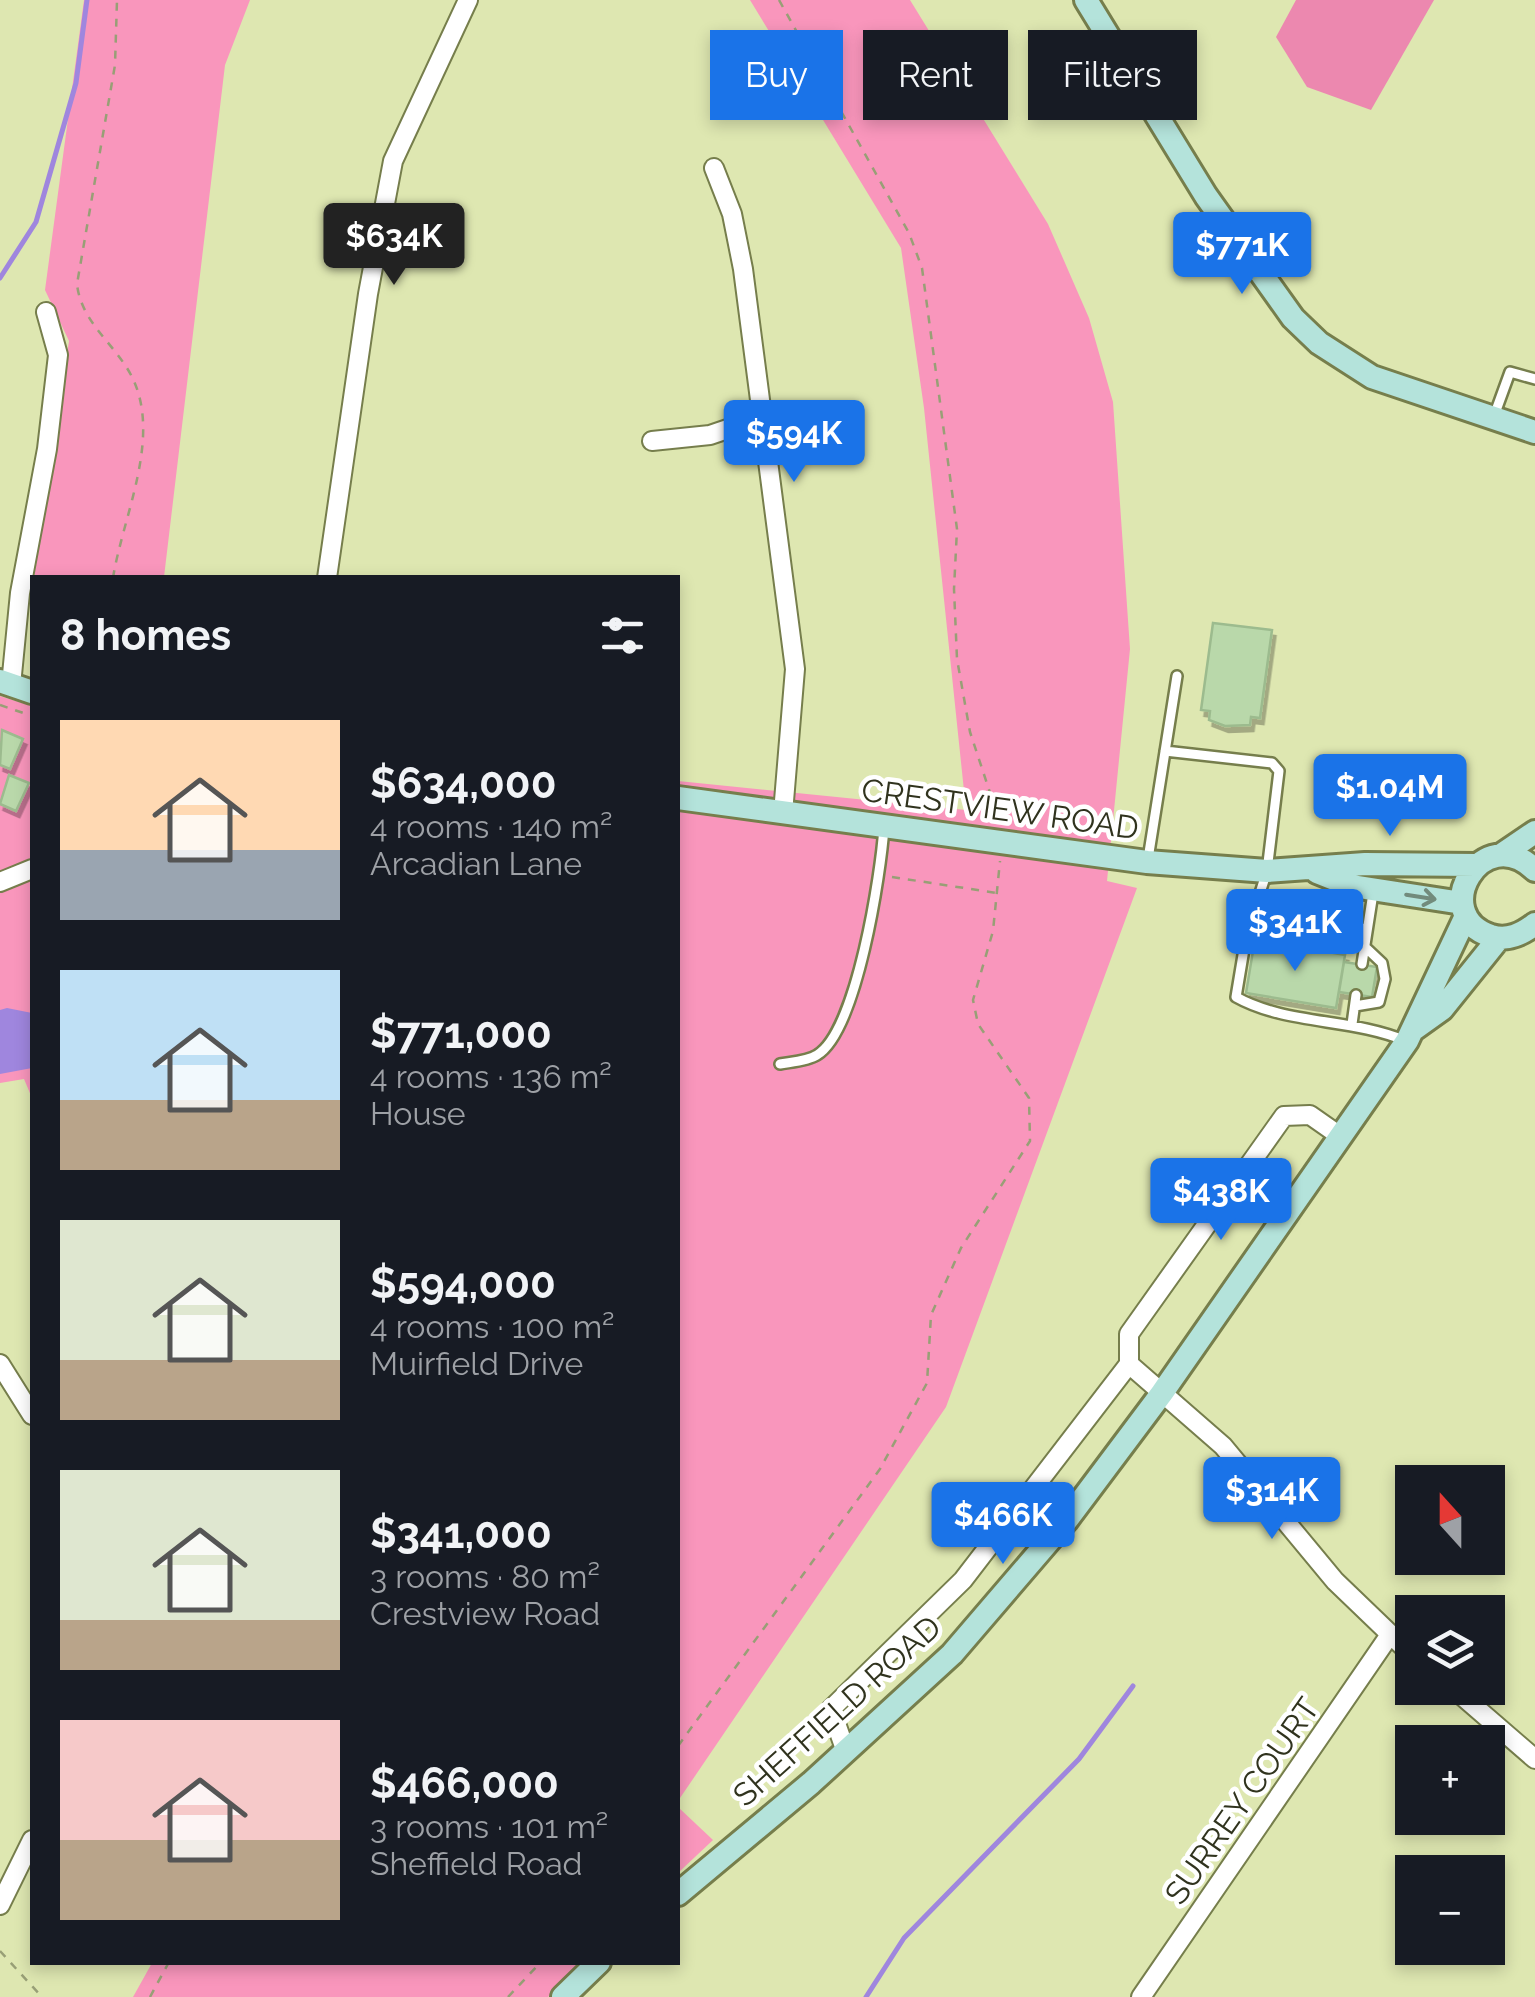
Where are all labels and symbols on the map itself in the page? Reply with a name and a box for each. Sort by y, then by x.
pin: $634K [324,203,464,288]
pin: $771K [1172,212,1312,297]
pin: $594K [724,400,864,485]
pin: $1.04M [1309,754,1471,839]
street label: CRESTVIEW ROAD [859,771,1141,846]
one-way arrow [1405,888,1437,906]
pin: $341K [1225,889,1365,974]
pin: $438K [1151,1158,1291,1243]
pin: $314K [1202,1457,1342,1542]
north arrow [1395,1465,1505,1575]
pin: $466K [933,1482,1073,1567]
street label: SHEFFIELD ROAD [725,1608,948,1813]
street label: SURREY COURT [1157,1691,1326,1911]

